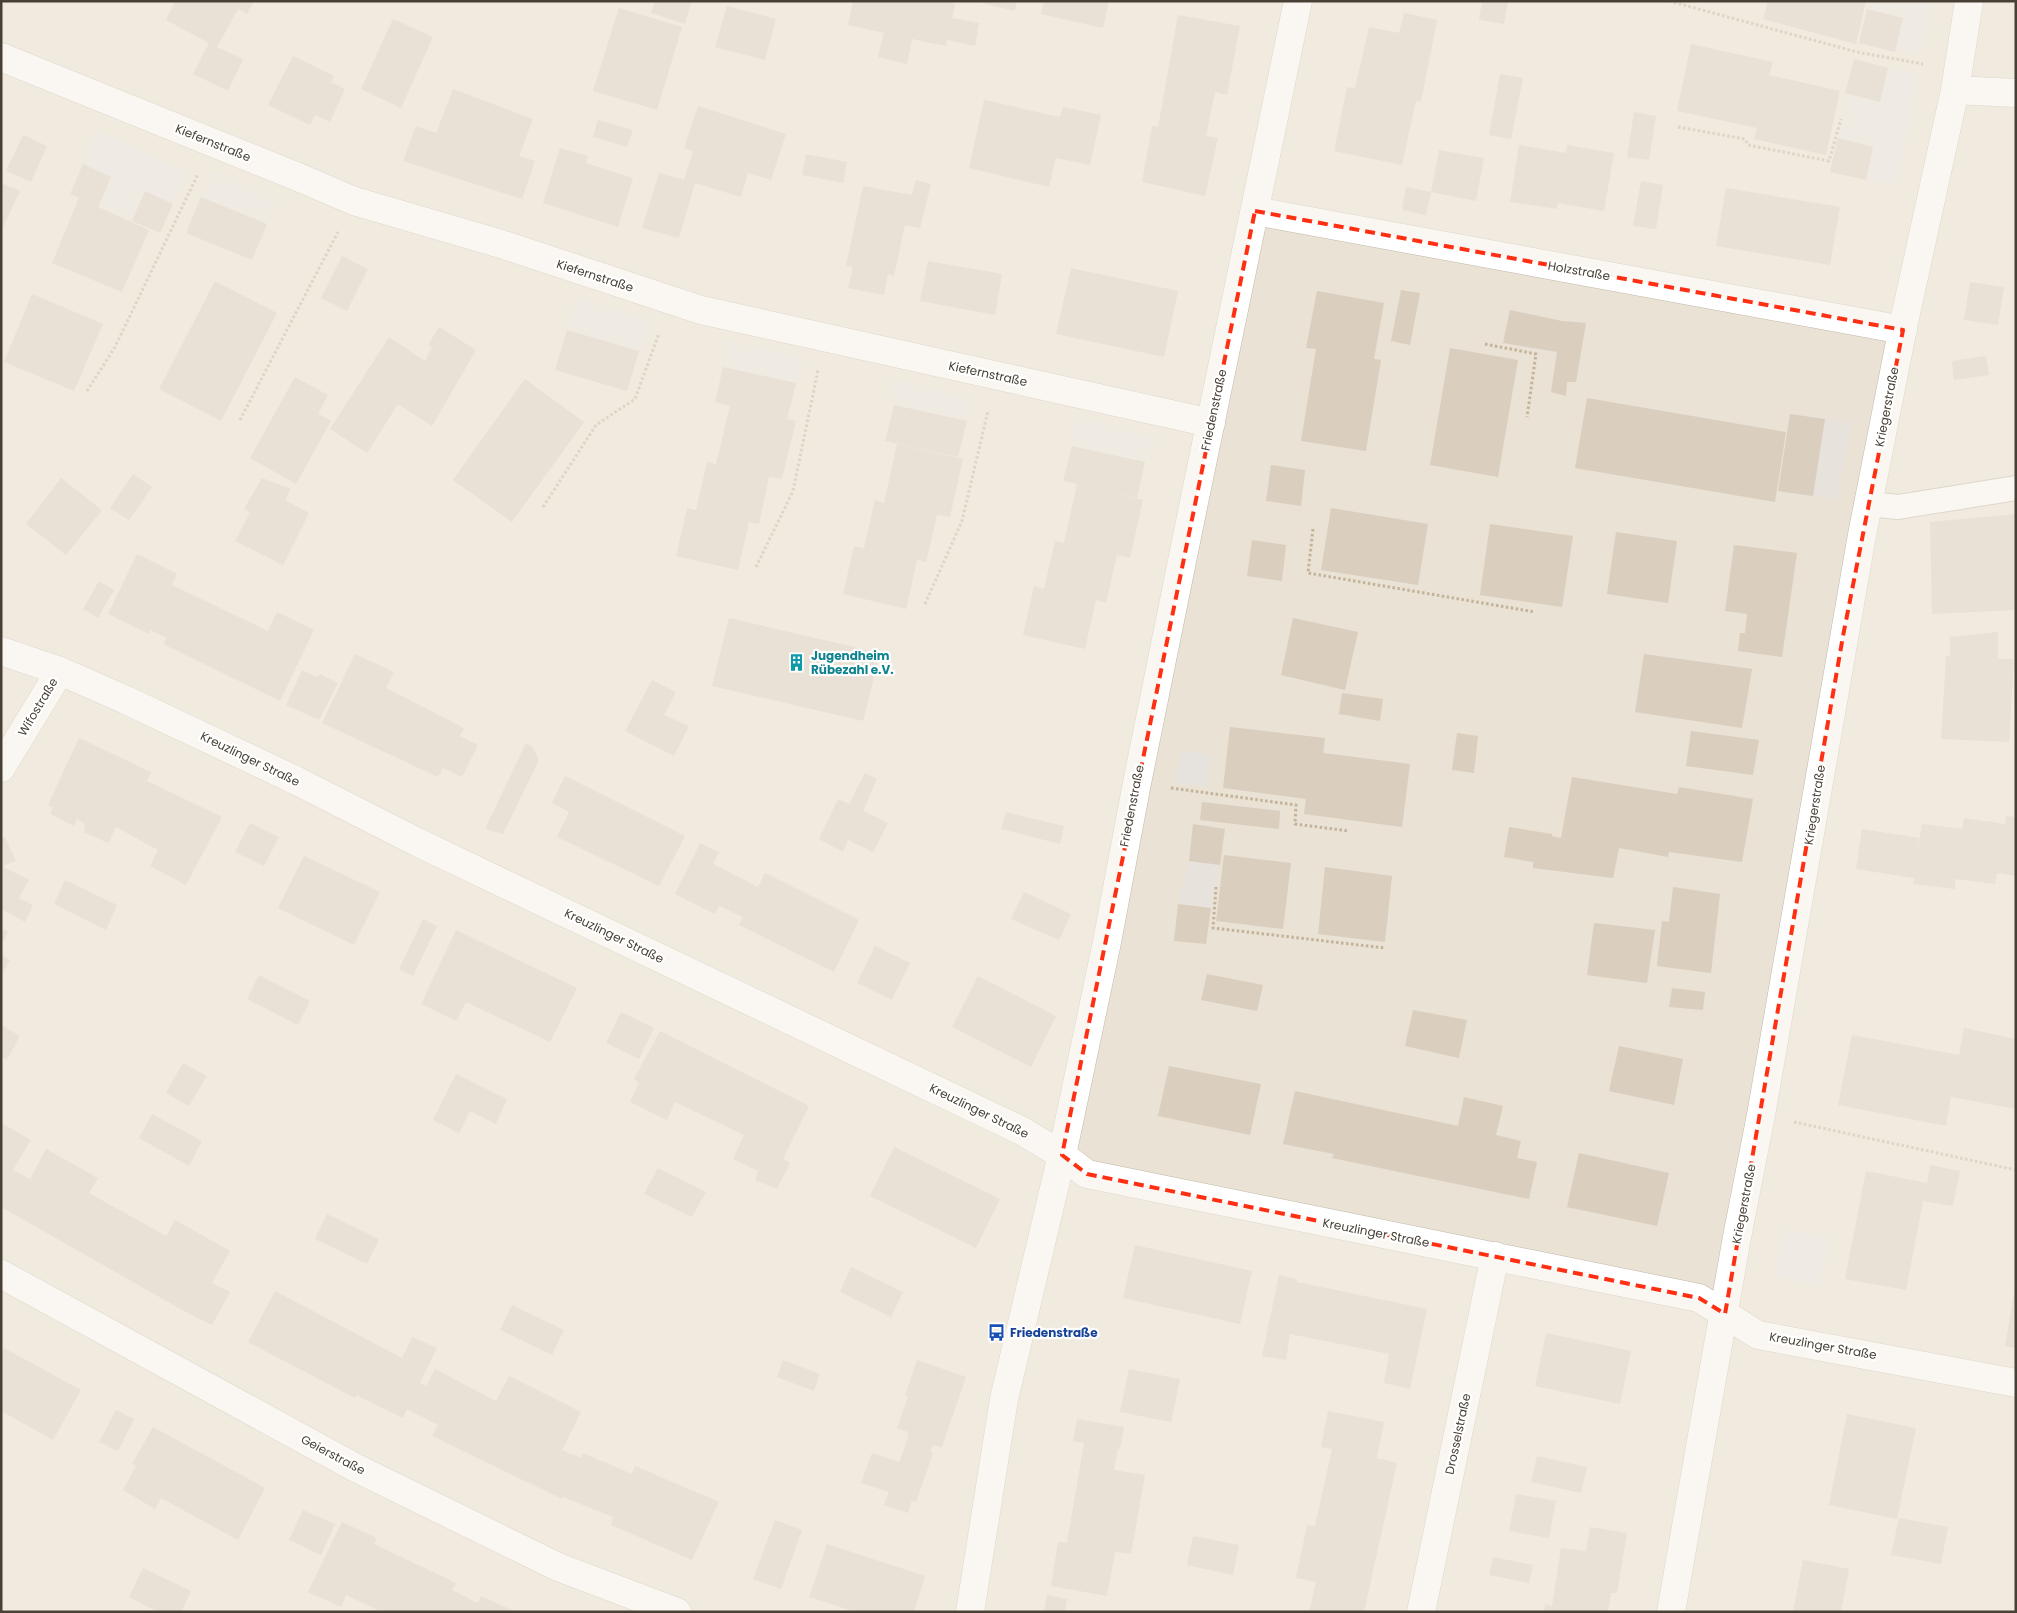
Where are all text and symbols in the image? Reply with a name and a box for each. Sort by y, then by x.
street label: Kiefernstraße [173,120,253,165]
street label: Kiefernstraße [555,255,636,296]
street label: Holzstraße [1546,257,1612,284]
street label: Kiefernstraße [947,357,1029,390]
street label: Kriegerstraße [1870,366,1903,448]
street label: Friedenstraße [1197,368,1230,452]
place label: Jugendheim Rübezahl e.V. [811,647,894,678]
building icon: Jugendheim Rübezahl e.V. [787,653,807,673]
street label: Wifostraße [14,674,62,739]
street label: Kreuzlinger Straße [198,727,303,790]
street label: Friedenstraße [1115,764,1148,848]
street label: Kriegerstraße [1800,764,1829,846]
street label: Kreuzlinger Straße [562,904,667,967]
street label: Kreuzlinger Straße [927,1079,1032,1142]
street label: Kriegerstraße [1727,1163,1760,1245]
street label: Kreuzlinger Straße [1321,1214,1431,1251]
bus stop icon: Friedenstraße [986,1323,1006,1343]
place label: Friedenstraße [1010,1324,1098,1341]
street label: Kreuzlinger Straße [1768,1328,1878,1363]
street label: Drosselstraße [1441,1392,1474,1476]
street label: Geierstraße [298,1431,368,1479]

